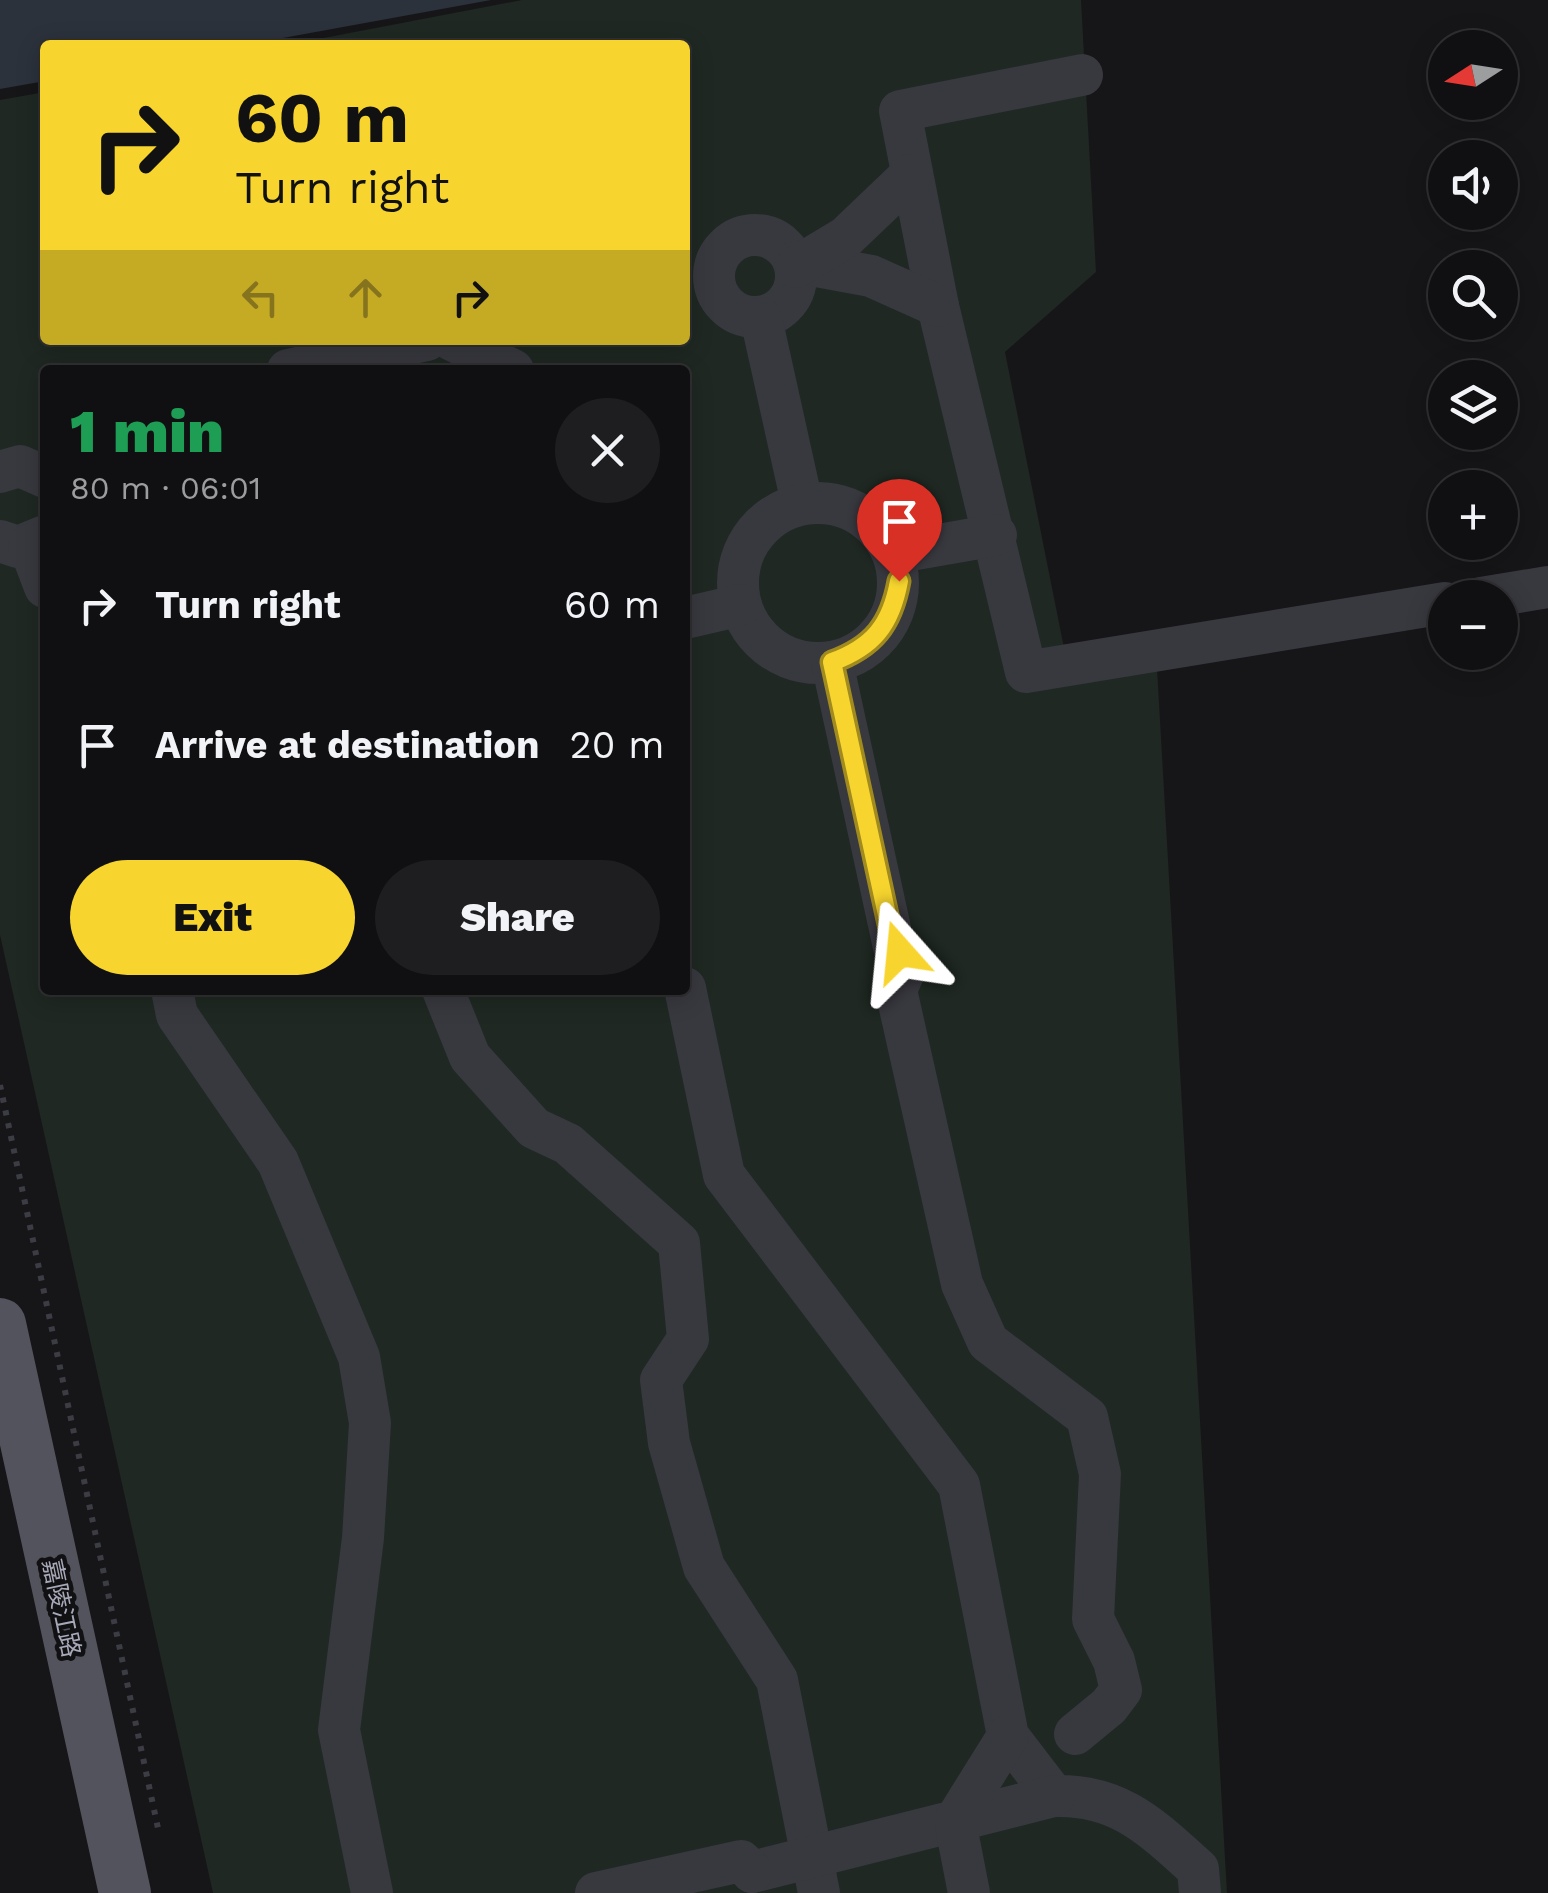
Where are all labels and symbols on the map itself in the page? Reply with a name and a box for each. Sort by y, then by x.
north arrow [1428,30,1518,120]
pin [857,479,942,582]
position arrow [848,900,952,1004]
street label: 嘉陵江路 [37,1556,86,1660]

